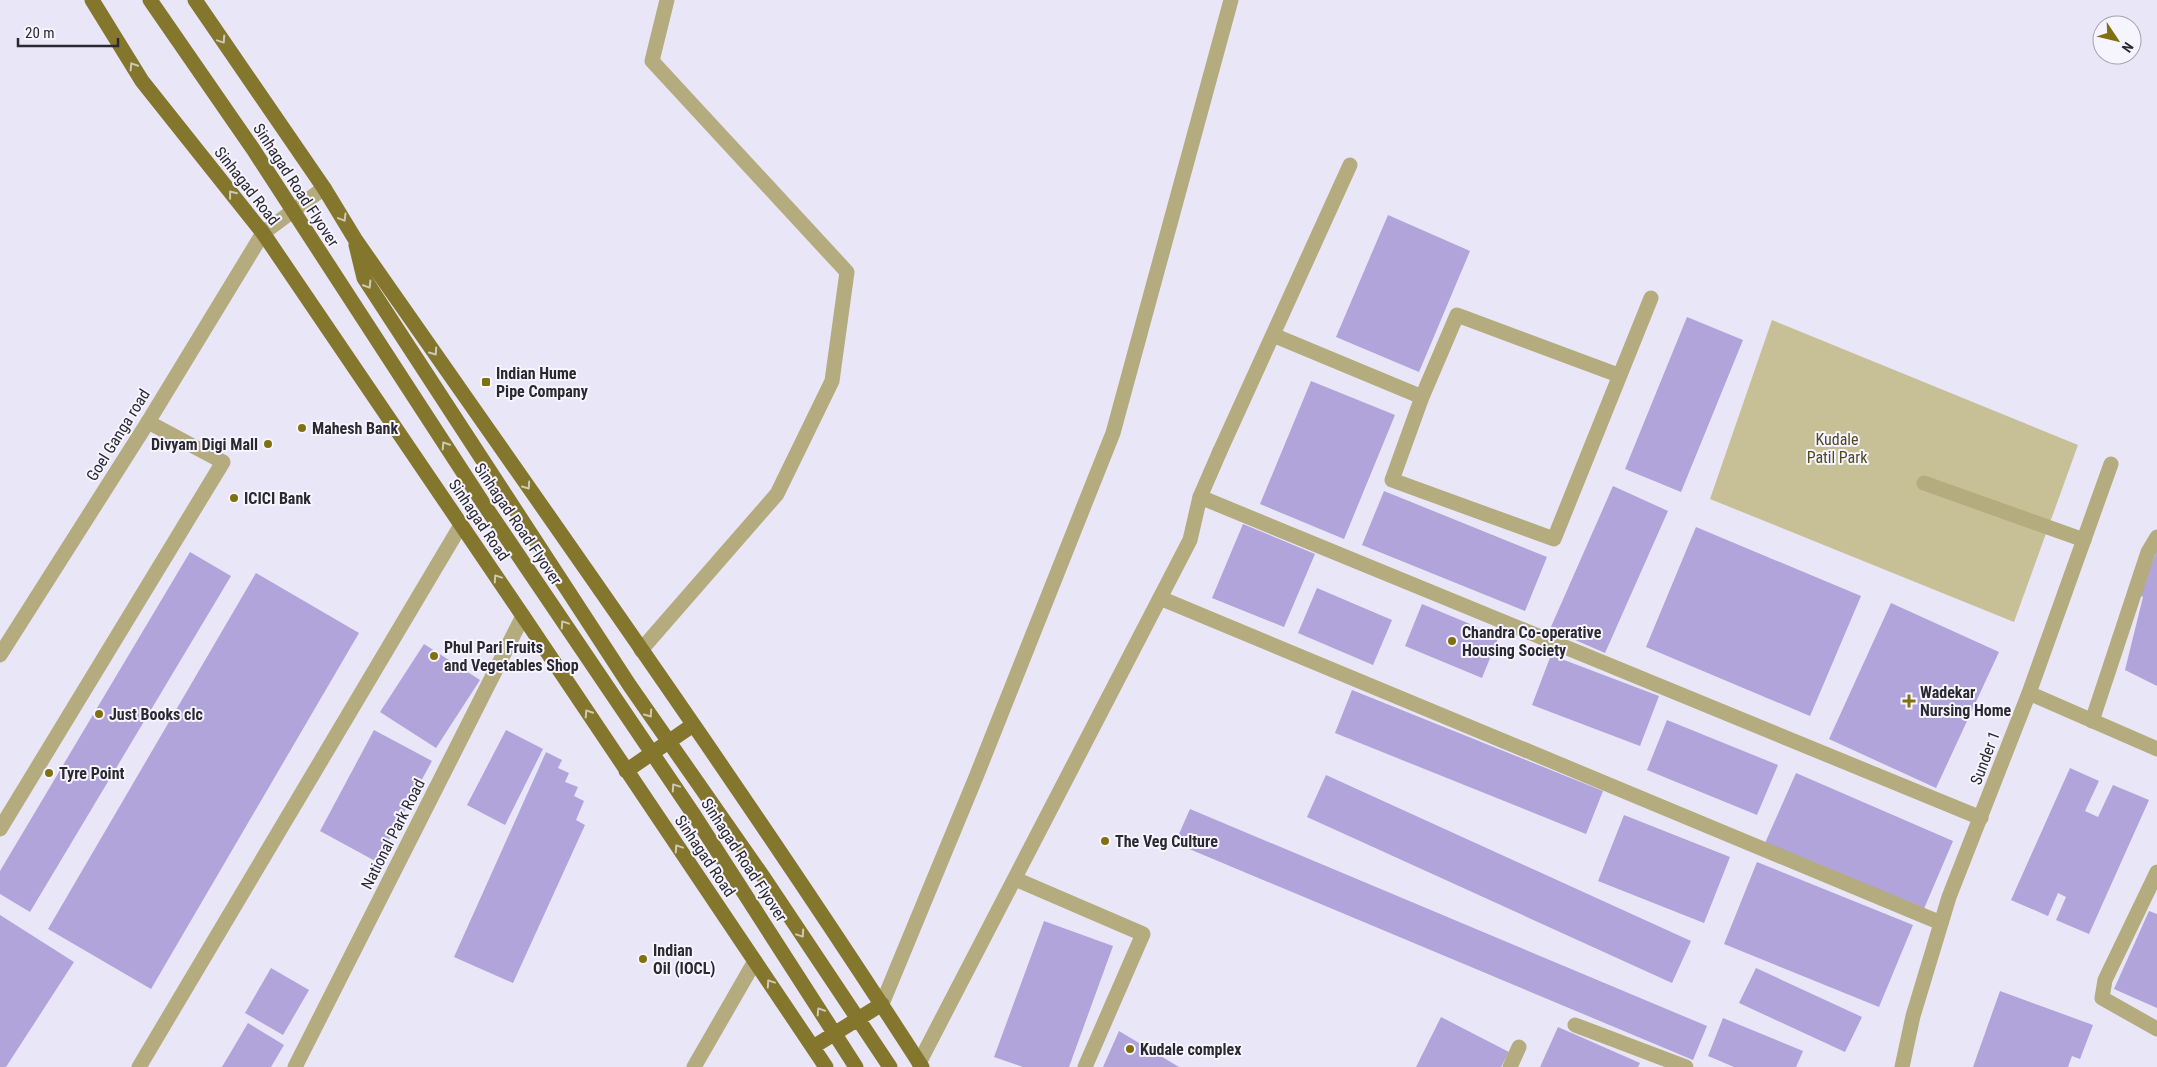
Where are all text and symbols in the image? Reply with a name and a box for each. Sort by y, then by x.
scale bar [18,15,118,47]
north arrow [2092,15,2142,65]
text: 20 m [25,24,55,42]
one-way arrow [216,34,225,44]
text: N [2119,39,2137,56]
one-way arrow [129,62,139,71]
street label: Sinhagad Road Flyover [249,120,343,250]
street label: Sinhagad Road [210,143,284,229]
one-way arrow [229,191,238,200]
one-way arrow [336,213,346,222]
one-way arrow [362,279,371,289]
one-way arrow [428,347,437,356]
place label: Indian Hume Pipe Company [496,364,588,401]
marker: Indian Hume Pipe Company [480,376,492,388]
street label: Goel Ganga road [82,386,154,484]
place label: Mahesh Bank [312,419,398,438]
marker: Mahesh Bank [296,422,308,434]
park label: Kudale Patil Park [1807,430,1868,467]
place label: Divyam Digi Mall [151,435,258,454]
marker: Divyam Digi Mall [262,438,274,450]
one-way arrow [442,441,451,450]
street label: Sinhagad Road Flyover [470,459,566,589]
street label: Sinhagad Road [445,476,513,564]
one-way arrow [521,480,530,490]
place label: ICICI Bank [244,489,311,508]
marker: ICICI Bank [228,492,240,504]
one-way arrow [494,574,504,583]
one-way arrow [561,620,570,629]
place label: Chandra Co-operative Housing Society [1462,623,1602,660]
marker: Chandra Co-operative Housing Society [1446,635,1458,647]
place label: Phul Pari Fruits and Vegetables Shop [444,638,579,675]
marker: Phul Pari Fruits and Vegetables Shop [428,650,440,662]
place label: Wadekar Nursing Home [1920,683,2012,720]
marker: Wadekar Nursing Home [1902,694,1916,708]
place label: Just Books clc [109,705,203,724]
marker: Just Books clc [93,708,105,720]
one-way arrow [643,708,652,718]
one-way arrow [584,710,594,719]
street label: Sunder 1 [1966,729,2004,787]
place label: Tyre Point [59,764,125,783]
marker: Tyre Point [43,767,55,779]
street label: National Park Road [357,776,429,892]
one-way arrow [672,783,681,793]
street label: Sinhagad Road Flyover [697,795,791,925]
street label: Sinhagad Road [671,812,739,900]
place label: The Veg Culture [1115,832,1218,851]
marker: The Veg Culture [1099,835,1111,847]
one-way arrow [675,845,684,854]
one-way arrow [795,928,804,937]
place label: Indian Oil (IOCL) [653,941,716,978]
marker: Indian Oil (IOCL) [637,953,649,965]
one-way arrow [766,979,776,988]
one-way arrow [817,1008,827,1017]
place label: Kudale complex [1140,1040,1242,1059]
marker: Kudale complex [1124,1043,1136,1055]

